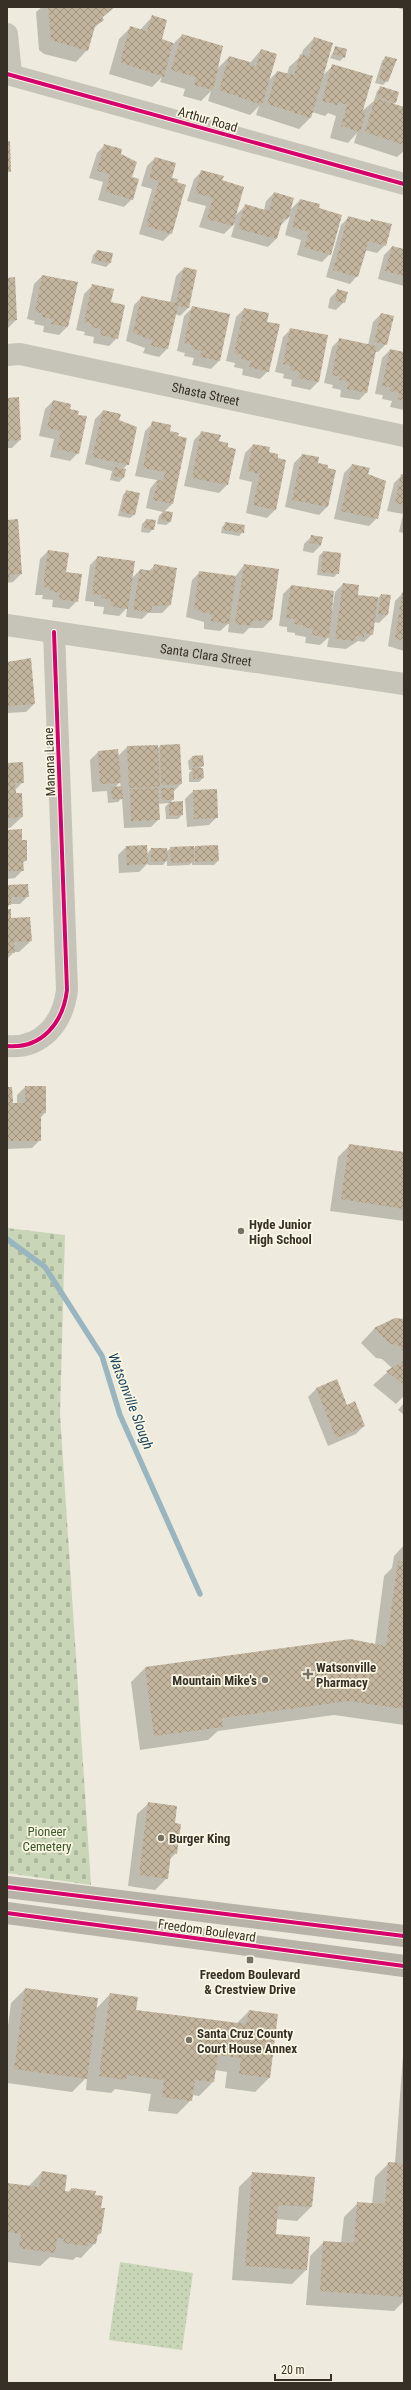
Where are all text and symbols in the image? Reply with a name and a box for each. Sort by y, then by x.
street label: Arthur Road [176,104,239,135]
street label: Shasta Street [170,380,241,409]
street label: Santa Clara Street [159,641,253,669]
street label: Manana Lane [41,727,58,797]
place label: Hyde Junior High School [249,1217,312,1247]
marker: Hyde Junior High School [236,1226,246,1236]
water label: Watsonville Slough [105,1351,157,1451]
place label: Watsonville Pharmacy [316,1660,376,1690]
marker: Watsonville Pharmacy [303,1669,313,1679]
place label: Mountain Mike's [172,1673,257,1688]
marker: Mountain Mike's [260,1675,270,1685]
park label: Pioneer Cemetery [23,1824,72,1854]
place label: Burger King [169,1831,230,1846]
marker: Burger King [156,1833,166,1843]
street label: Freedom Boulevard [157,1916,257,1945]
marker: Freedom Boulevard & Crestview Drive [245,1955,255,1965]
place label: Freedom Boulevard & Crestview Drive [200,1967,300,1997]
place label: Santa Cruz County Court House Annex [197,2026,297,2056]
marker: Santa Cruz County Court House Annex [184,2035,194,2045]
scale bar [275,2356,331,2382]
text: 20 m [281,2363,305,2377]

